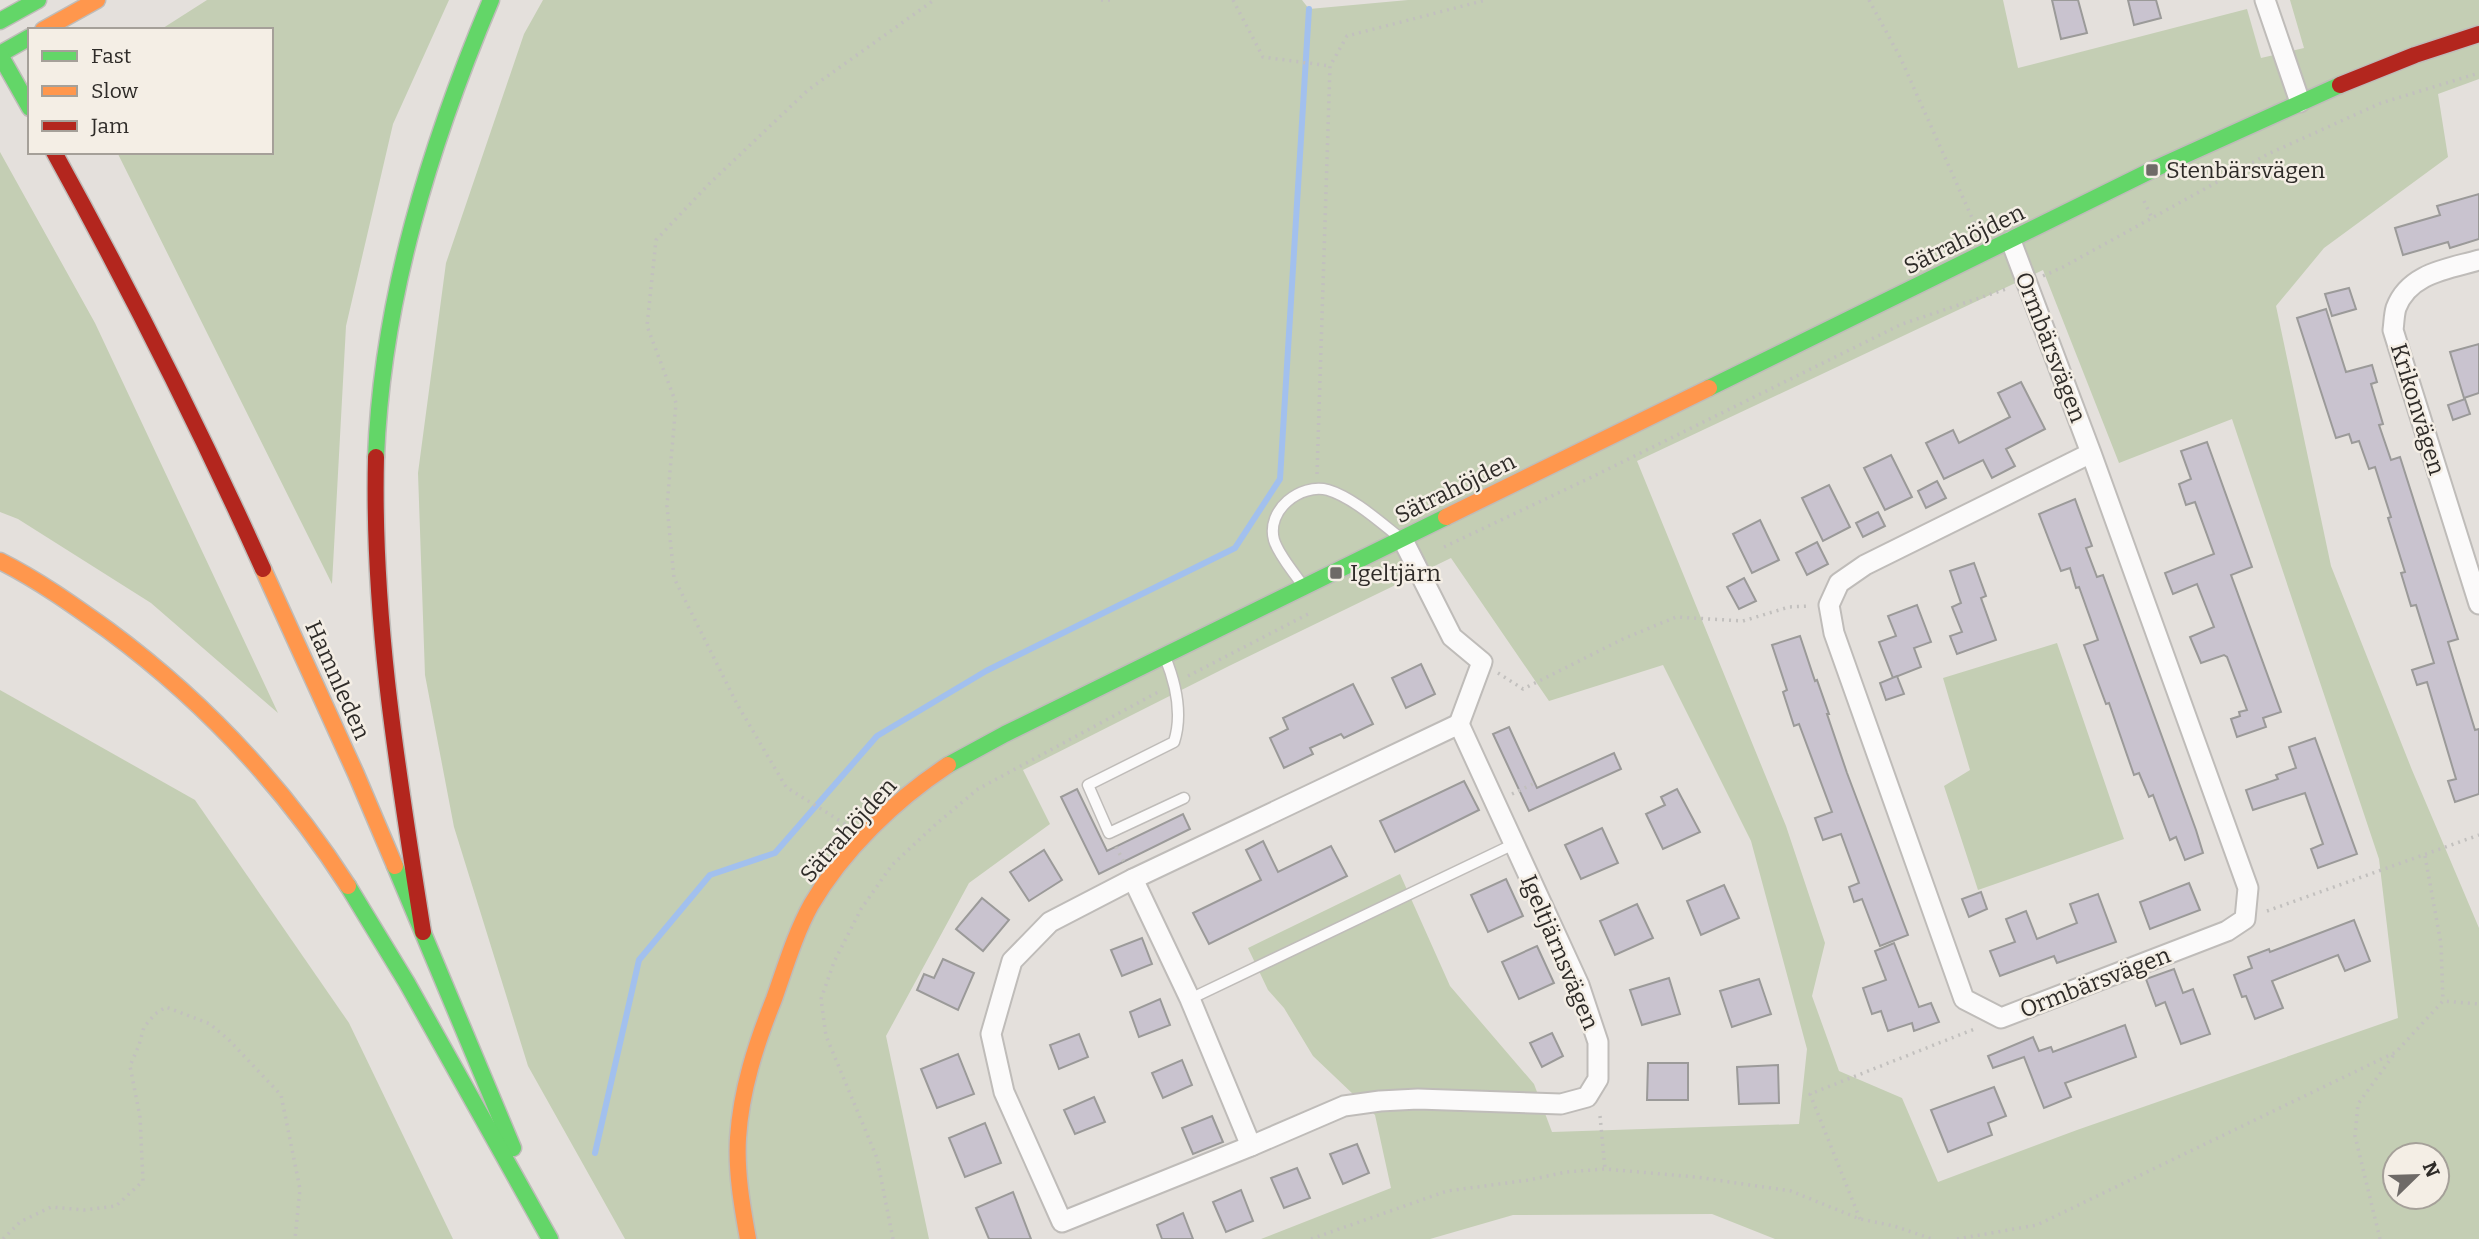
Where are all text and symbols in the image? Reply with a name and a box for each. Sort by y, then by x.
legend [28,28,273,154]
text: Fast [91,43,132,69]
text: Slow [91,78,138,104]
text: Jam [90,113,129,139]
place label: Stenbärsvägen [2166,156,2325,184]
marker: Stenbärsvägen [2144,162,2160,178]
street label: Sätrahöjden [1899,198,2029,280]
street label: Ormbärsvägen [2009,268,2093,427]
street label: Krikonvägen [2385,340,2451,479]
street label: Sätrahöjden [1390,447,1520,529]
place label: Igeltjärn [1350,559,1441,587]
marker: Igeltjärn [1328,565,1344,581]
street label: Hamnleden [299,616,377,744]
street label: Sätrahöjden [794,772,902,888]
street label: Igeltjärnsvägen [1515,870,1605,1034]
street label: Ormbärsvägen [2016,940,2175,1024]
north arrow [2381,1141,2451,1211]
text: N [2418,1158,2445,1181]

